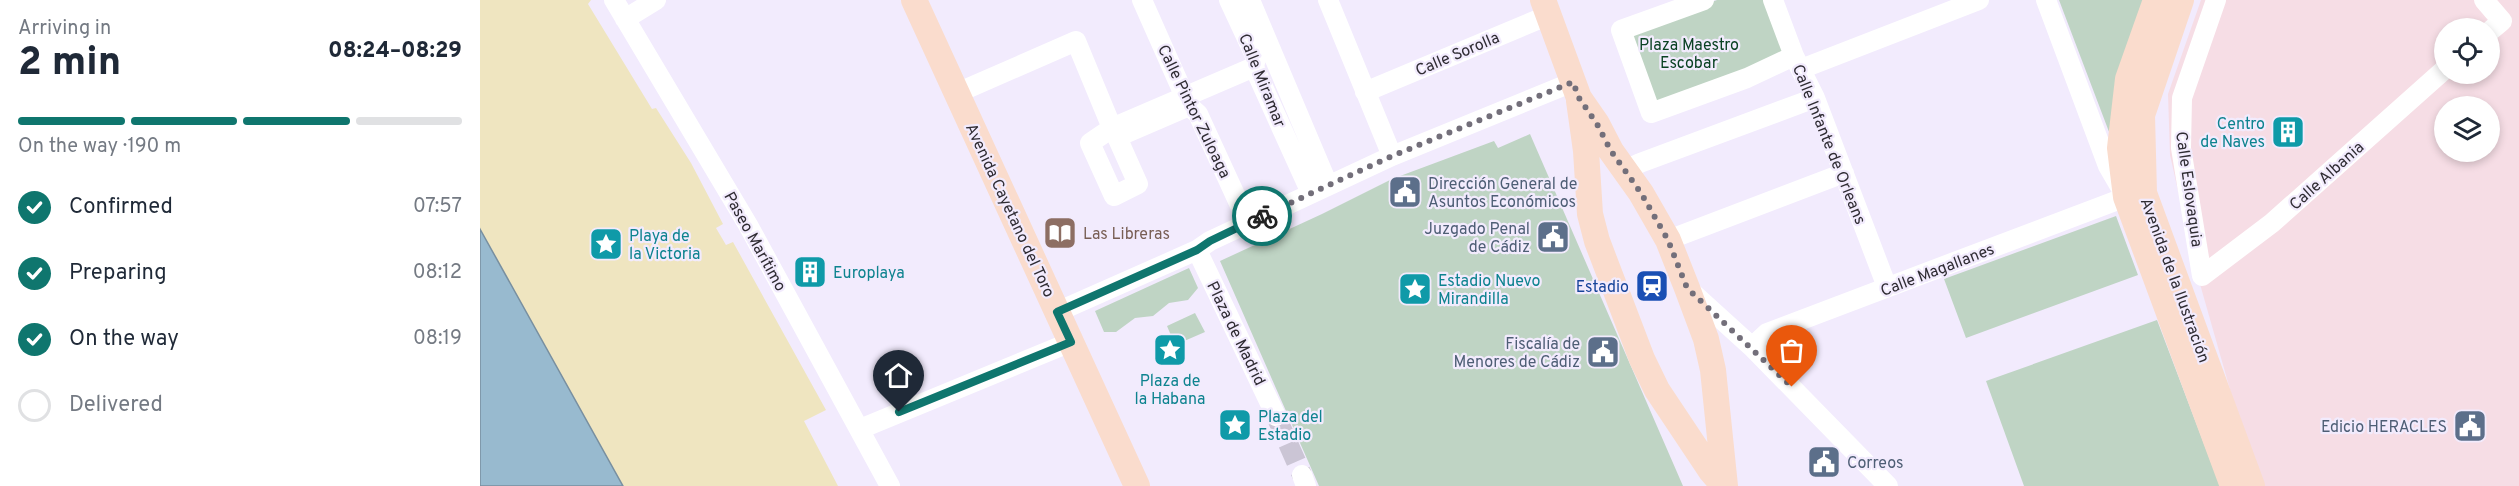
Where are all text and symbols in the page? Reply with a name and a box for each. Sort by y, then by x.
text: Arriving in [18,16,111,42]
map controls [2434,18,2500,162]
button: locate [2434,18,2500,84]
street label: Calle Sorolla [1413,28,1503,81]
street label: Calle Miramar [1233,31,1289,131]
park label: Plaza Maestro Escobar [1639,36,1739,74]
text: 08:24–08:29 [328,38,462,65]
text: 2 min [18,40,121,89]
street label: Calle Pintor Zuloaga [1152,42,1234,182]
street label: Calle Infante de Orleans [1787,62,1869,228]
button: layers [2434,96,2500,162]
building icon: Centro de Naves [2270,114,2306,150]
place label: Centro de Naves [2200,115,2265,153]
street label: Avenida Cayetano del Toro [960,121,1058,301]
street label: Calle Eslovaquia [2170,130,2206,248]
text: On the way · 190 m [18,134,181,160]
street label: Calle Albania [2286,138,2369,215]
public building icon: Dirección General de Asuntos Económicos [1387,174,1423,210]
place label: Dirección General de Asuntos Económicos [1428,175,1577,213]
courier [1232,186,1292,246]
street label: Paseo Marítimo [719,189,790,295]
icon: check [18,191,51,224]
text: Confirmed [69,194,173,221]
text: 07:57 [413,194,462,220]
street label: Avenida de la Ilustración [2135,196,2213,366]
icon: bike [1246,200,1279,233]
library icon: Las Libreras [1042,215,1078,251]
public building icon: Juzgado Penal de Cádiz [1535,219,1571,255]
place label: Juzgado Penal de Cádiz [1424,220,1530,258]
place label: Las Libreras [1083,225,1170,245]
place icon: Playa de la Victoria [588,226,624,262]
place label: Playa de la Victoria [629,227,700,265]
street label: Calle Magallanes [1878,240,1997,302]
building icon: Europlaya [792,254,828,290]
icon: check [18,257,51,290]
text: Preparing [69,260,167,287]
text: 08:12 [413,260,462,286]
place label: Europlaya [833,264,905,284]
station icon: Estadio [1634,268,1670,304]
place icon: Estadio Nuevo Mirandilla [1397,271,1433,307]
place label: Estadio Nuevo Mirandilla [1438,272,1541,310]
street label: Plaza de Madrid [1201,278,1269,389]
place label: Estadio [1576,278,1629,298]
icon: check [18,323,51,356]
pin [1766,325,1817,387]
text: On the way [69,326,179,353]
text: 08:19 [413,326,462,352]
place icon: Plaza de la Habana [1152,332,1188,368]
public building icon: Fiscalía de Menores de Cádiz [1585,334,1621,370]
icon: bag [1775,334,1808,367]
place label: Fiscalía de Menores de Cádiz [1453,335,1580,373]
pin [873,350,924,412]
icon: home [882,359,915,392]
place label: Plaza de la Habana [1135,372,1205,410]
text: Delivered [69,392,163,419]
place icon: Plaza del Estadio [1217,407,1253,443]
place label: Plaza del Estadio [1258,408,1323,446]
public building icon: Edicio HERACLES [2452,408,2488,444]
place label: Edicio HERACLES [2321,418,2447,438]
public building icon: Correos [1806,444,1842,480]
place label: Correos [1847,454,1903,474]

